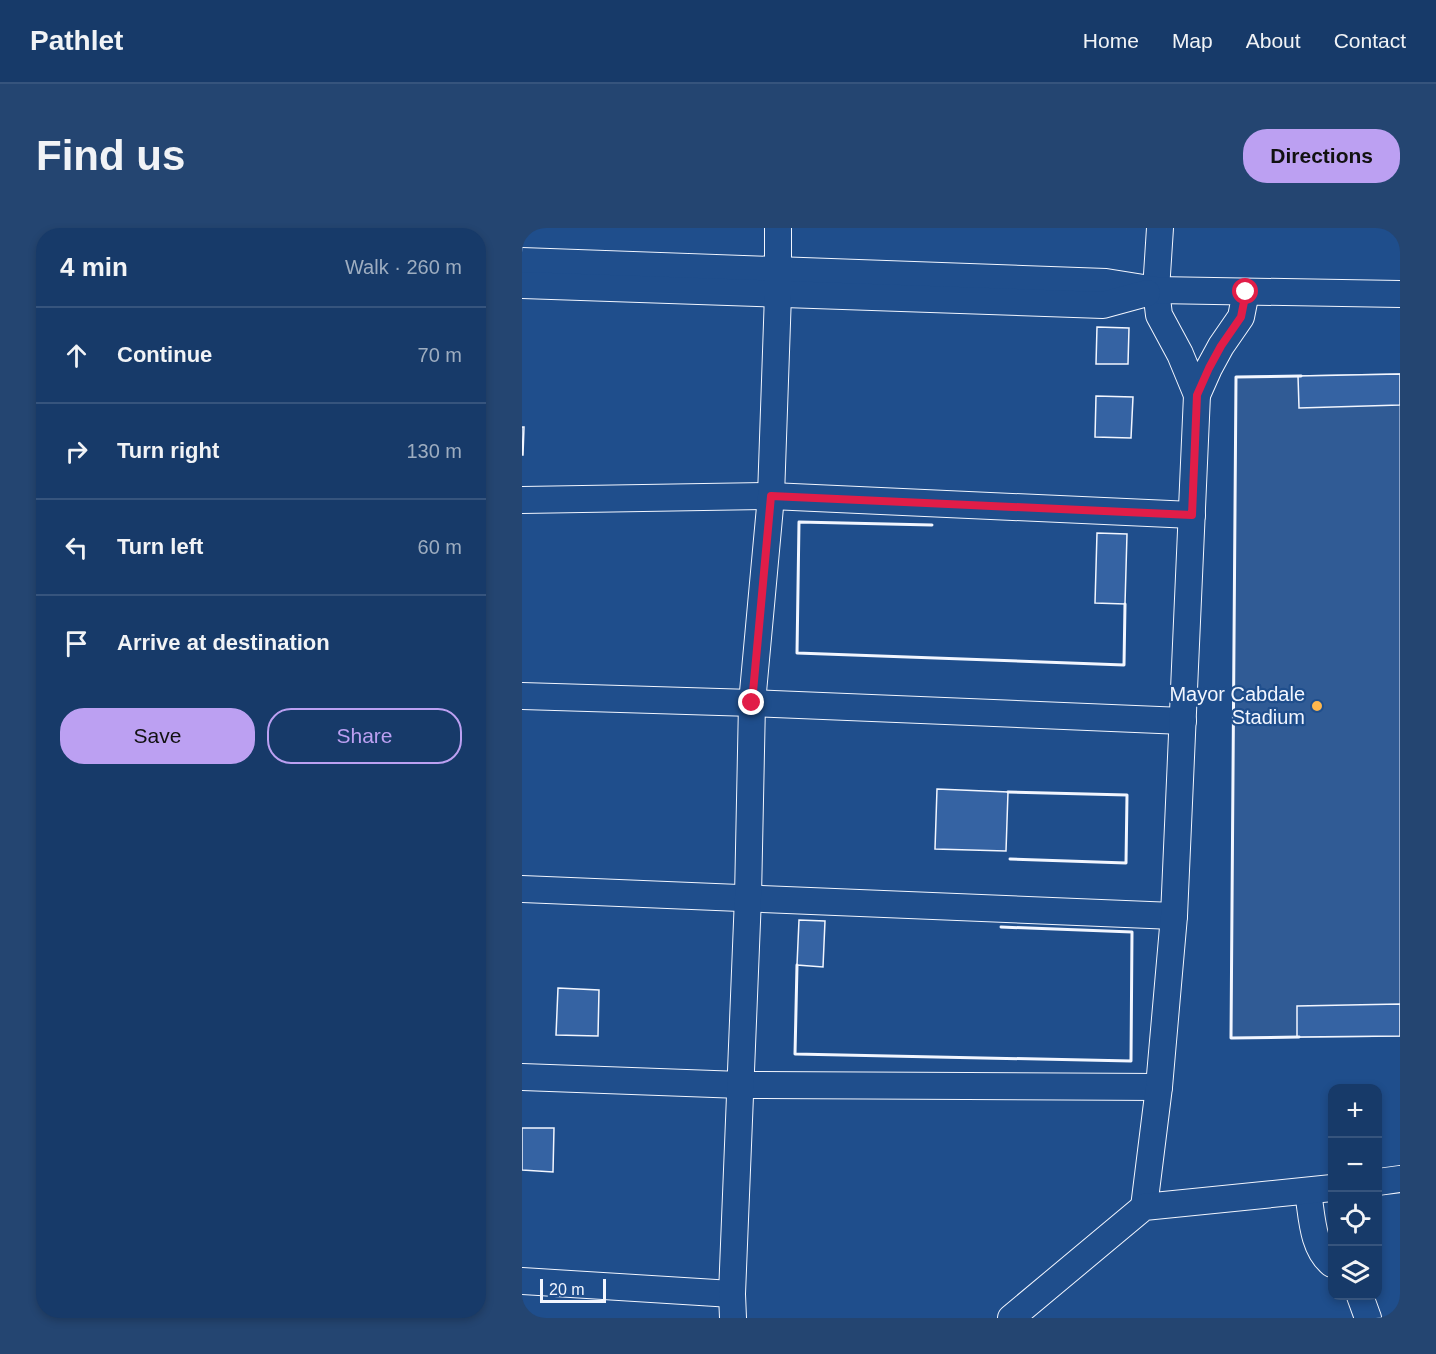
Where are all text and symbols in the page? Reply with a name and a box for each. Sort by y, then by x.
text: Pathlet [30,25,123,56]
text: Home [1083,29,1139,52]
text: Map [1172,29,1213,52]
text: About [1246,29,1301,52]
text: Contact [1334,29,1406,52]
button: Directions [1243,129,1400,183]
text: Find us [36,132,185,179]
text: 4 min [60,252,128,282]
text: Walk · 260 m [345,256,462,278]
route start [1232,278,1258,304]
icon: ahead [60,339,93,372]
text: Continue [117,342,212,367]
text: 70 m [418,344,462,366]
icon: right [60,435,93,468]
text: Turn right [117,438,219,463]
text: 130 m [406,440,462,462]
icon: left [60,531,93,564]
text: Turn left [117,534,203,559]
text: 60 m [418,536,462,558]
icon: arrive [60,627,93,660]
text: Arrive at destination [117,630,330,655]
place label: Mayor Cabdale Stadium [1169,683,1305,728]
route end [738,689,764,715]
marker: Mayor Cabdale Stadium [1310,699,1324,713]
button: Save [60,708,255,764]
button: Share [267,708,462,764]
map controls [1328,1084,1382,1300]
button: + [1328,1084,1382,1138]
button: − [1328,1138,1382,1192]
button: locate [1328,1192,1382,1246]
button: layers [1328,1246,1382,1300]
scale bar [540,1276,606,1304]
text: 20 m [549,1281,585,1298]

